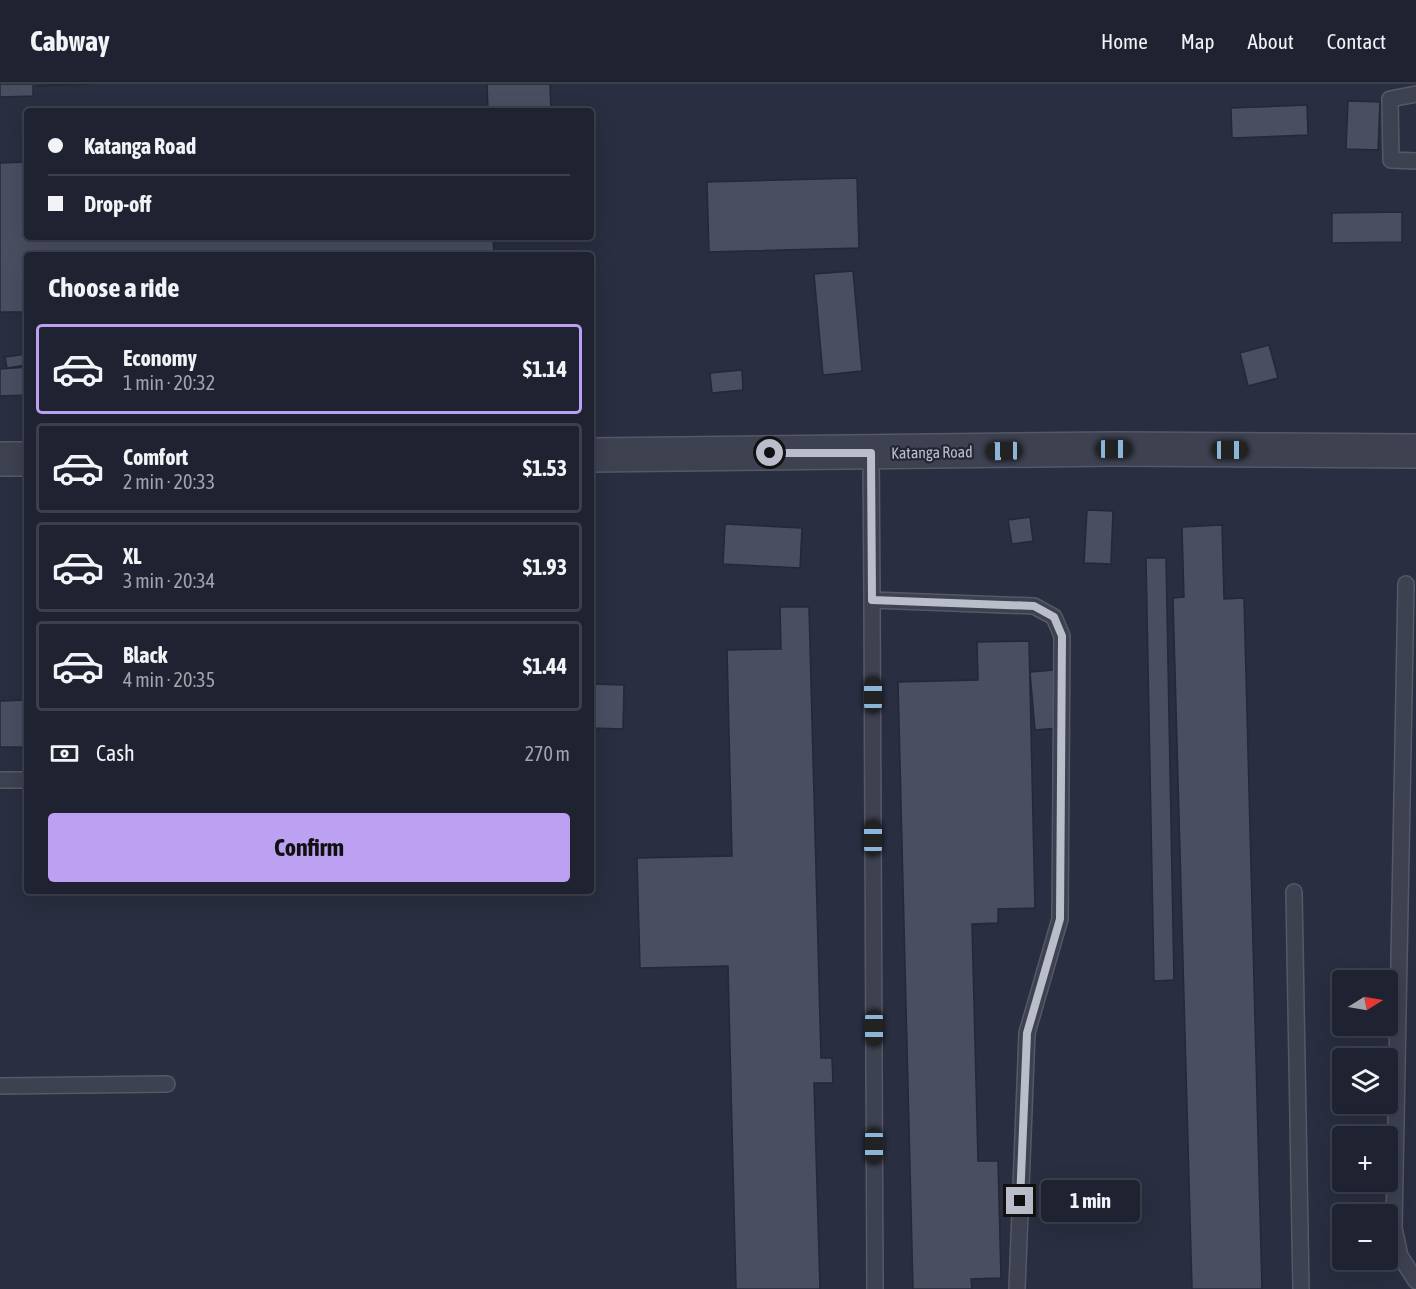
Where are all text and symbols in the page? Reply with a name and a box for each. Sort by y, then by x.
text: Cabway [30,25,110,57]
text: Home [1101,29,1148,53]
text: Map [1181,29,1215,53]
text: About [1248,29,1294,53]
text: Contact [1327,29,1386,53]
text: Katanga Road [84,133,196,159]
text: Drop-off [84,191,151,217]
text: Choose a ride [48,272,180,303]
icon: car [51,342,105,396]
text: Economy [123,345,197,371]
text: $1.14 [523,356,567,382]
text: 1 min · 20:32 [123,371,215,394]
route start [756,439,783,466]
car [1096,440,1132,458]
icon: car [51,441,105,495]
car [1212,441,1248,459]
street label: Katanga Road [891,442,973,463]
car [986,442,1022,460]
text: Comfort [123,444,188,470]
text: $1.53 [523,455,567,481]
text: 2 min · 20:33 [123,470,215,493]
icon: car [51,540,105,594]
text: XL [123,543,141,569]
text: $1.93 [523,554,567,580]
text: 3 min · 20:34 [123,569,215,592]
icon: car [51,639,105,693]
text: Black [123,642,167,668]
text: $1.44 [523,653,567,679]
text: 4 min · 20:35 [123,668,215,691]
car [864,677,882,713]
icon: cash [48,737,81,770]
text: Cash [96,740,135,766]
text: 270 m [525,742,570,765]
button: Confirm [48,813,570,882]
car [864,820,882,856]
north arrow [1332,970,1398,1036]
map controls [1332,970,1398,1270]
car [865,1010,883,1046]
button: layers [1332,1048,1398,1114]
button: + [1332,1126,1398,1192]
car [865,1128,883,1164]
callout: 1 min [1041,1180,1140,1222]
route end [1006,1187,1033,1214]
text: 1 min [1070,1189,1111,1212]
button: − [1332,1204,1398,1270]

